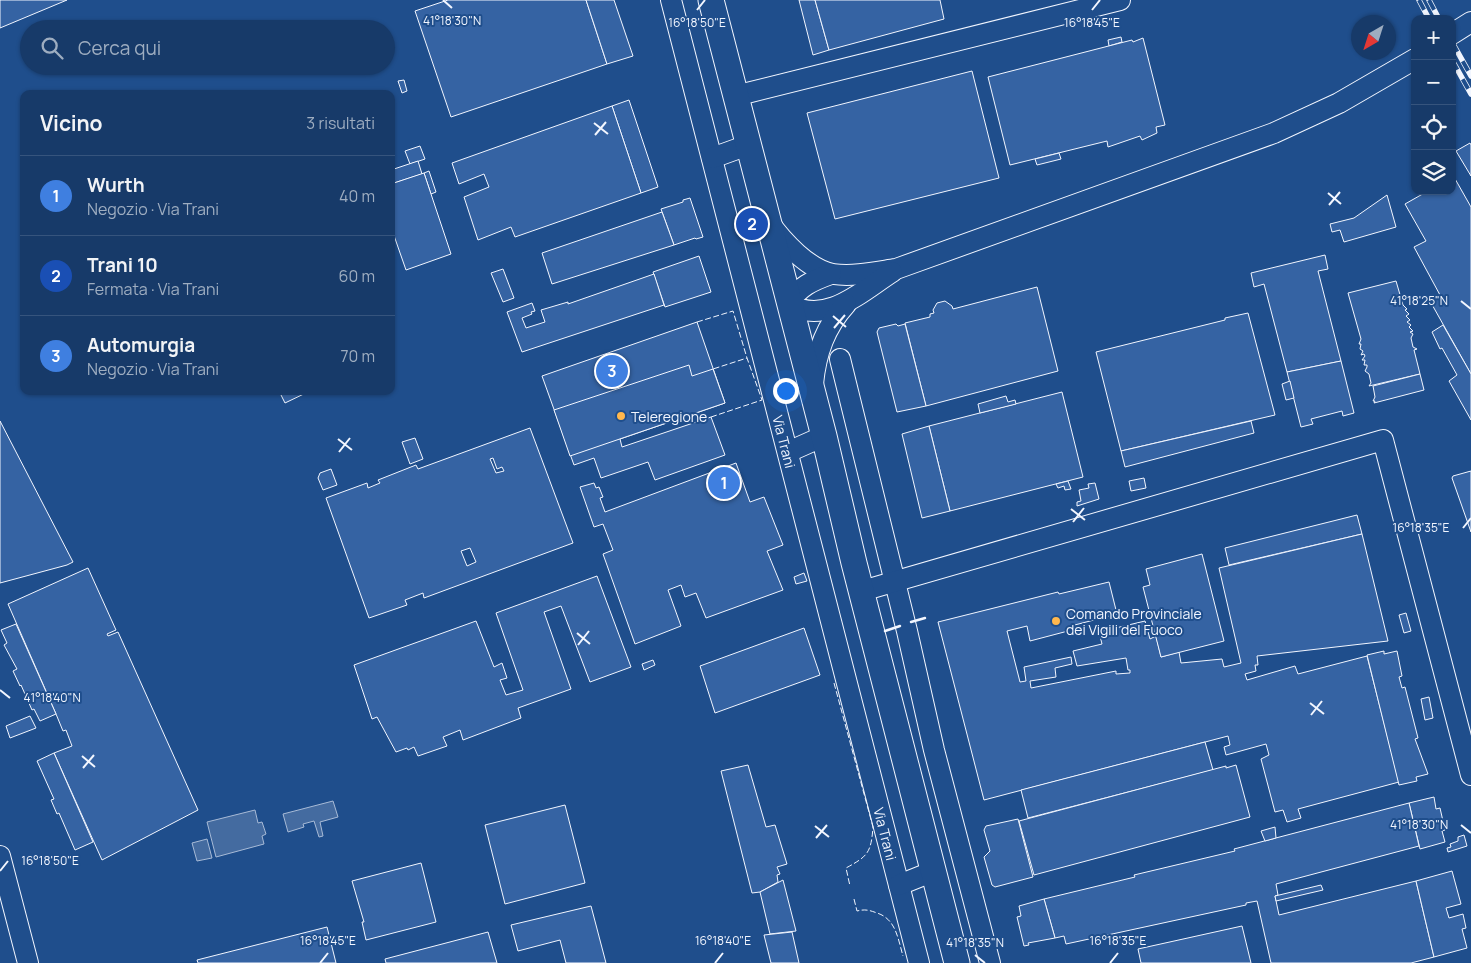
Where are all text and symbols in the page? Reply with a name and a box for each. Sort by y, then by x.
text: 41°18'30"N [423,12,481,29]
text: 16°18'50"E [668,14,726,31]
text: 16°18'45"E [1064,14,1120,31]
north arrow [1351,15,1396,60]
map controls [1411,15,1456,195]
button: + [1411,15,1456,60]
search box [20,20,395,75]
icon: search [38,34,66,62]
text: Cerca qui [78,35,161,61]
button: − [1411,60,1456,105]
button: locate [1411,105,1456,150]
text: Vicino [40,109,103,137]
text: 3 risultati [306,112,375,134]
button: layers [1411,150,1456,195]
text: Wurth [87,172,145,198]
text: 1 [52,185,60,207]
text: 40 m [339,185,375,207]
text: Negozio · Via Trani [87,198,219,220]
pin: 2 [736,205,768,243]
text: Trani 10 [87,252,158,278]
text: 2 [51,265,61,287]
text: 60 m [339,265,375,287]
text: Fermata · Via Trani [87,278,219,300]
text: 41°18'25"N [1390,292,1448,309]
text: Automurgia [87,332,195,358]
text: 3 [51,345,61,367]
text: 70 m [340,345,375,367]
pin: 3 [596,352,628,390]
text: Negozio · Via Trani [87,358,219,380]
your location [773,378,799,404]
place label: Teleregione [631,407,707,426]
marker: Teleregione [615,410,627,422]
street label: Via Trani [769,413,801,470]
pin: 1 [708,464,740,502]
text: 16°18'35"E [1393,519,1450,536]
place label: Comando Provinciale dei Vigili del Fuoco [1066,604,1202,639]
marker: Comando Provinciale dei Vigili del Fuoco [1050,615,1062,627]
text: 41°18'40"N [23,689,81,706]
street label: Via Trani [870,805,902,862]
text: 41°18'30"N [1390,816,1448,833]
text: 16°18'50"E [21,852,79,869]
text: 16°18'45"E [300,932,356,949]
text: 16°18'40"E [695,932,751,949]
text: 16°18'35"E [1090,932,1147,949]
text: 41°18'35"N [946,934,1004,951]

